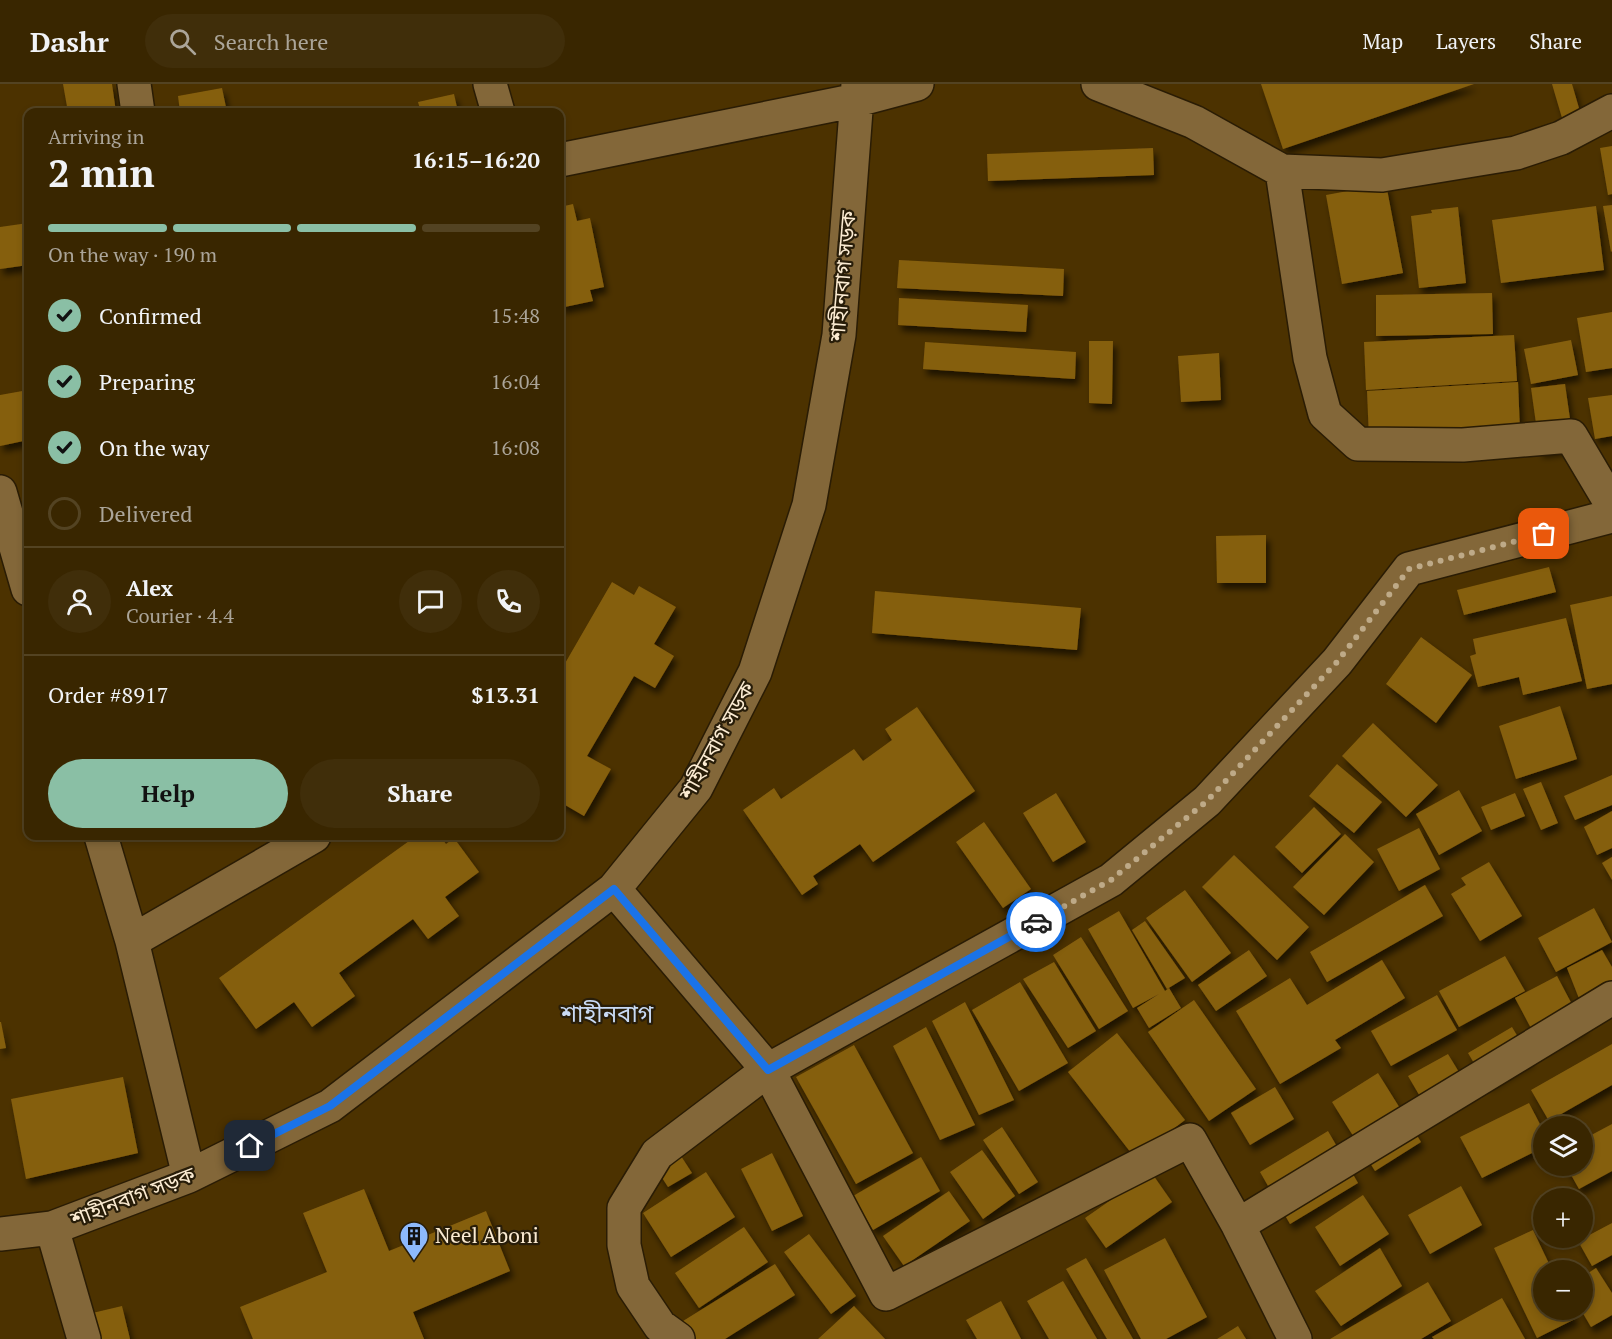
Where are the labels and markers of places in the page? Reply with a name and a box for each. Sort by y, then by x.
pin [1518,508,1569,559]
pin [224,1120,275,1171]
building icon: Neel Aboni [398,1220,430,1262]
place label: Neel Aboni [435,1221,539,1249]

